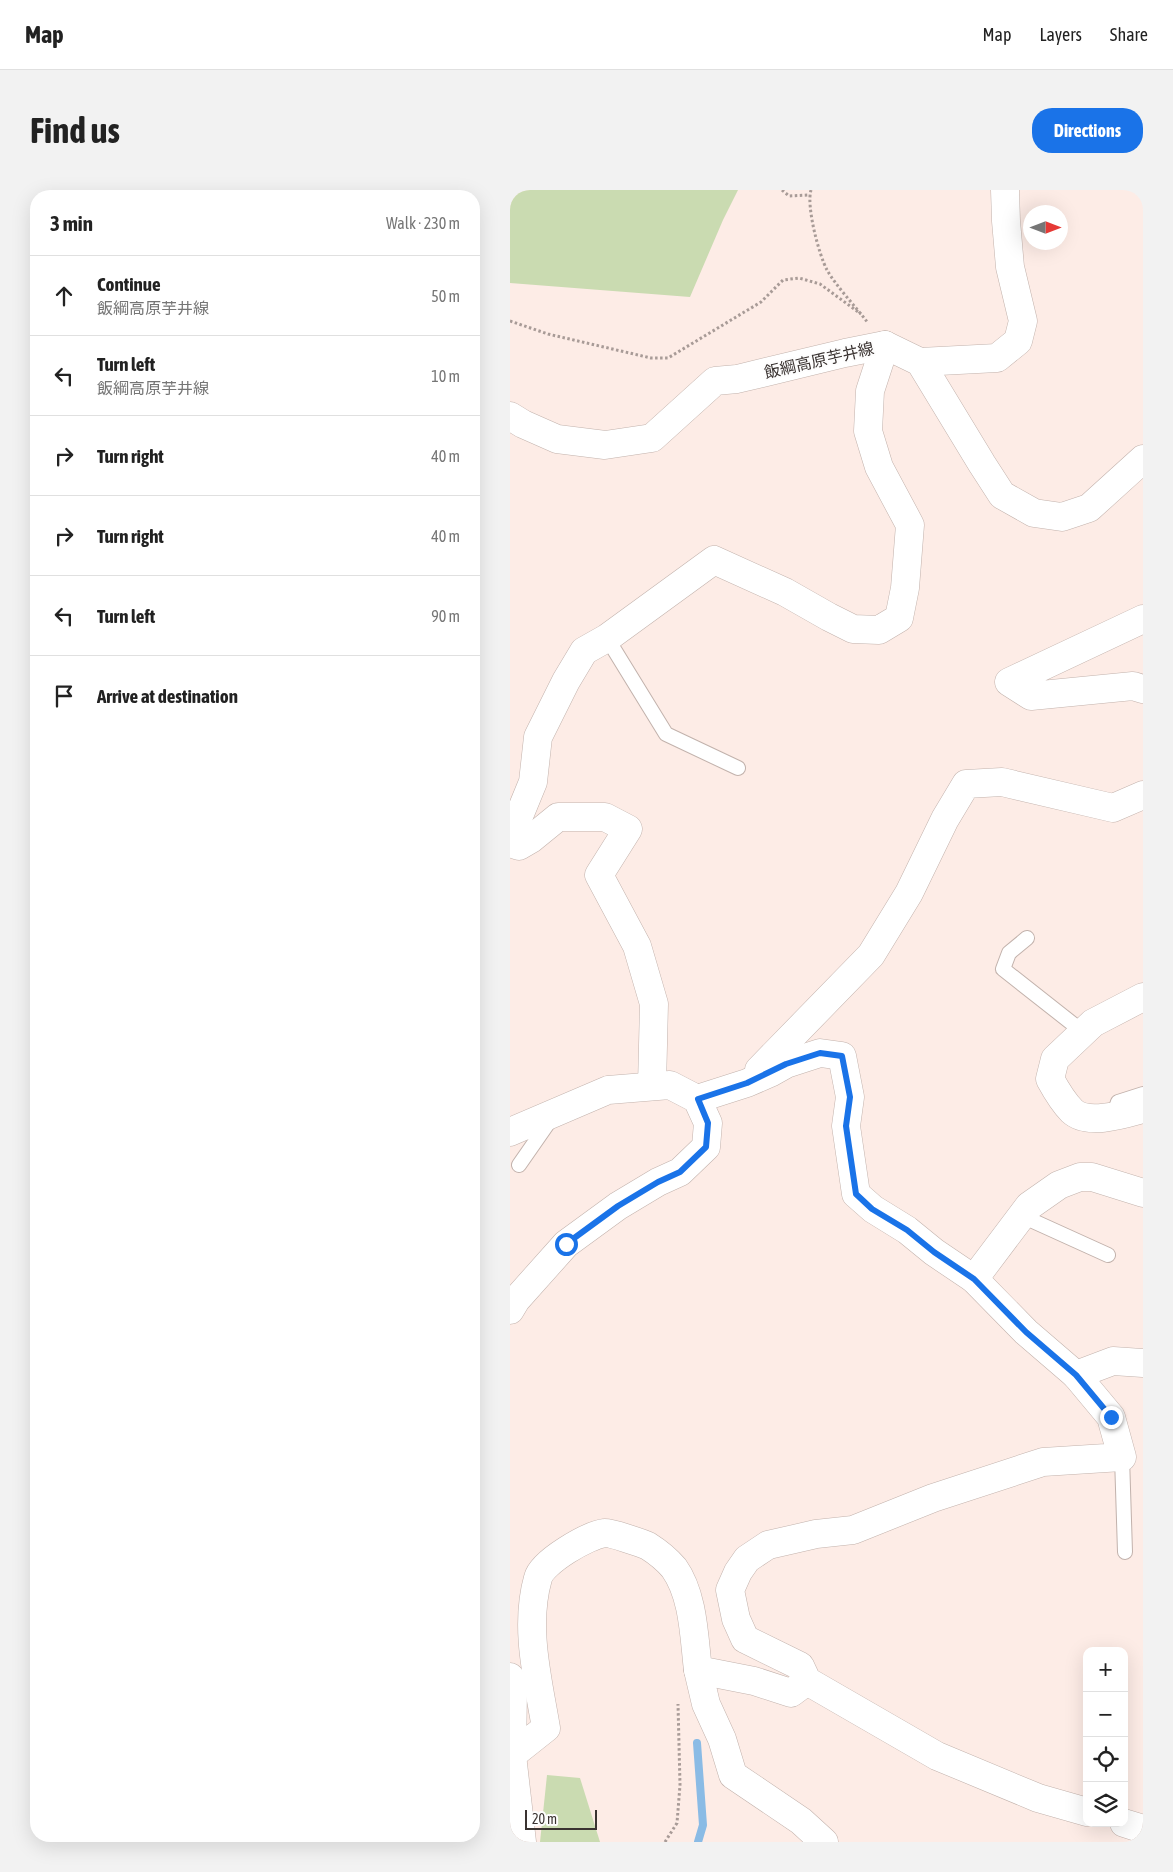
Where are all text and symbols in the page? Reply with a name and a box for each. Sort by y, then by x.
text: Map [25,21,64,48]
text: Map [982,24,1011,45]
text: Layers [1039,24,1082,45]
text: Share [1110,24,1148,45]
button: Directions [1032,108,1143,153]
text: Find us [30,110,120,150]
north arrow [1023,205,1068,250]
text: 3 min [50,211,93,235]
text: Walk · 230 m [386,214,460,232]
text: Continue [97,273,161,295]
icon: ahead [50,282,78,310]
text: 50 m [431,287,460,305]
text: 飯綱高原芋井線 [97,299,209,317]
street label: 飯綱高原芋井線 [762,339,876,381]
text: Turn left [97,353,155,375]
icon: left [50,362,78,390]
text: 10 m [431,367,460,385]
text: 飯綱高原芋井線 [97,379,209,397]
icon: right [50,442,78,470]
text: Turn right [97,445,164,467]
text: 40 m [431,447,460,465]
icon: right [50,522,78,550]
text: Turn right [97,525,164,547]
text: 40 m [431,527,460,545]
icon: left [50,602,78,630]
text: Turn left [97,605,155,627]
text: 90 m [431,607,460,625]
icon: arrive [50,682,78,710]
text: Arrive at destination [97,685,238,707]
route start [555,1233,578,1256]
route end [1100,1406,1123,1429]
map controls [1083,1647,1128,1827]
button: + [1083,1647,1128,1692]
button: − [1083,1692,1128,1737]
button: locate [1083,1737,1128,1782]
button: layers [1083,1782,1128,1827]
scale bar [525,1807,598,1830]
text: 20 m [532,1811,557,1827]

